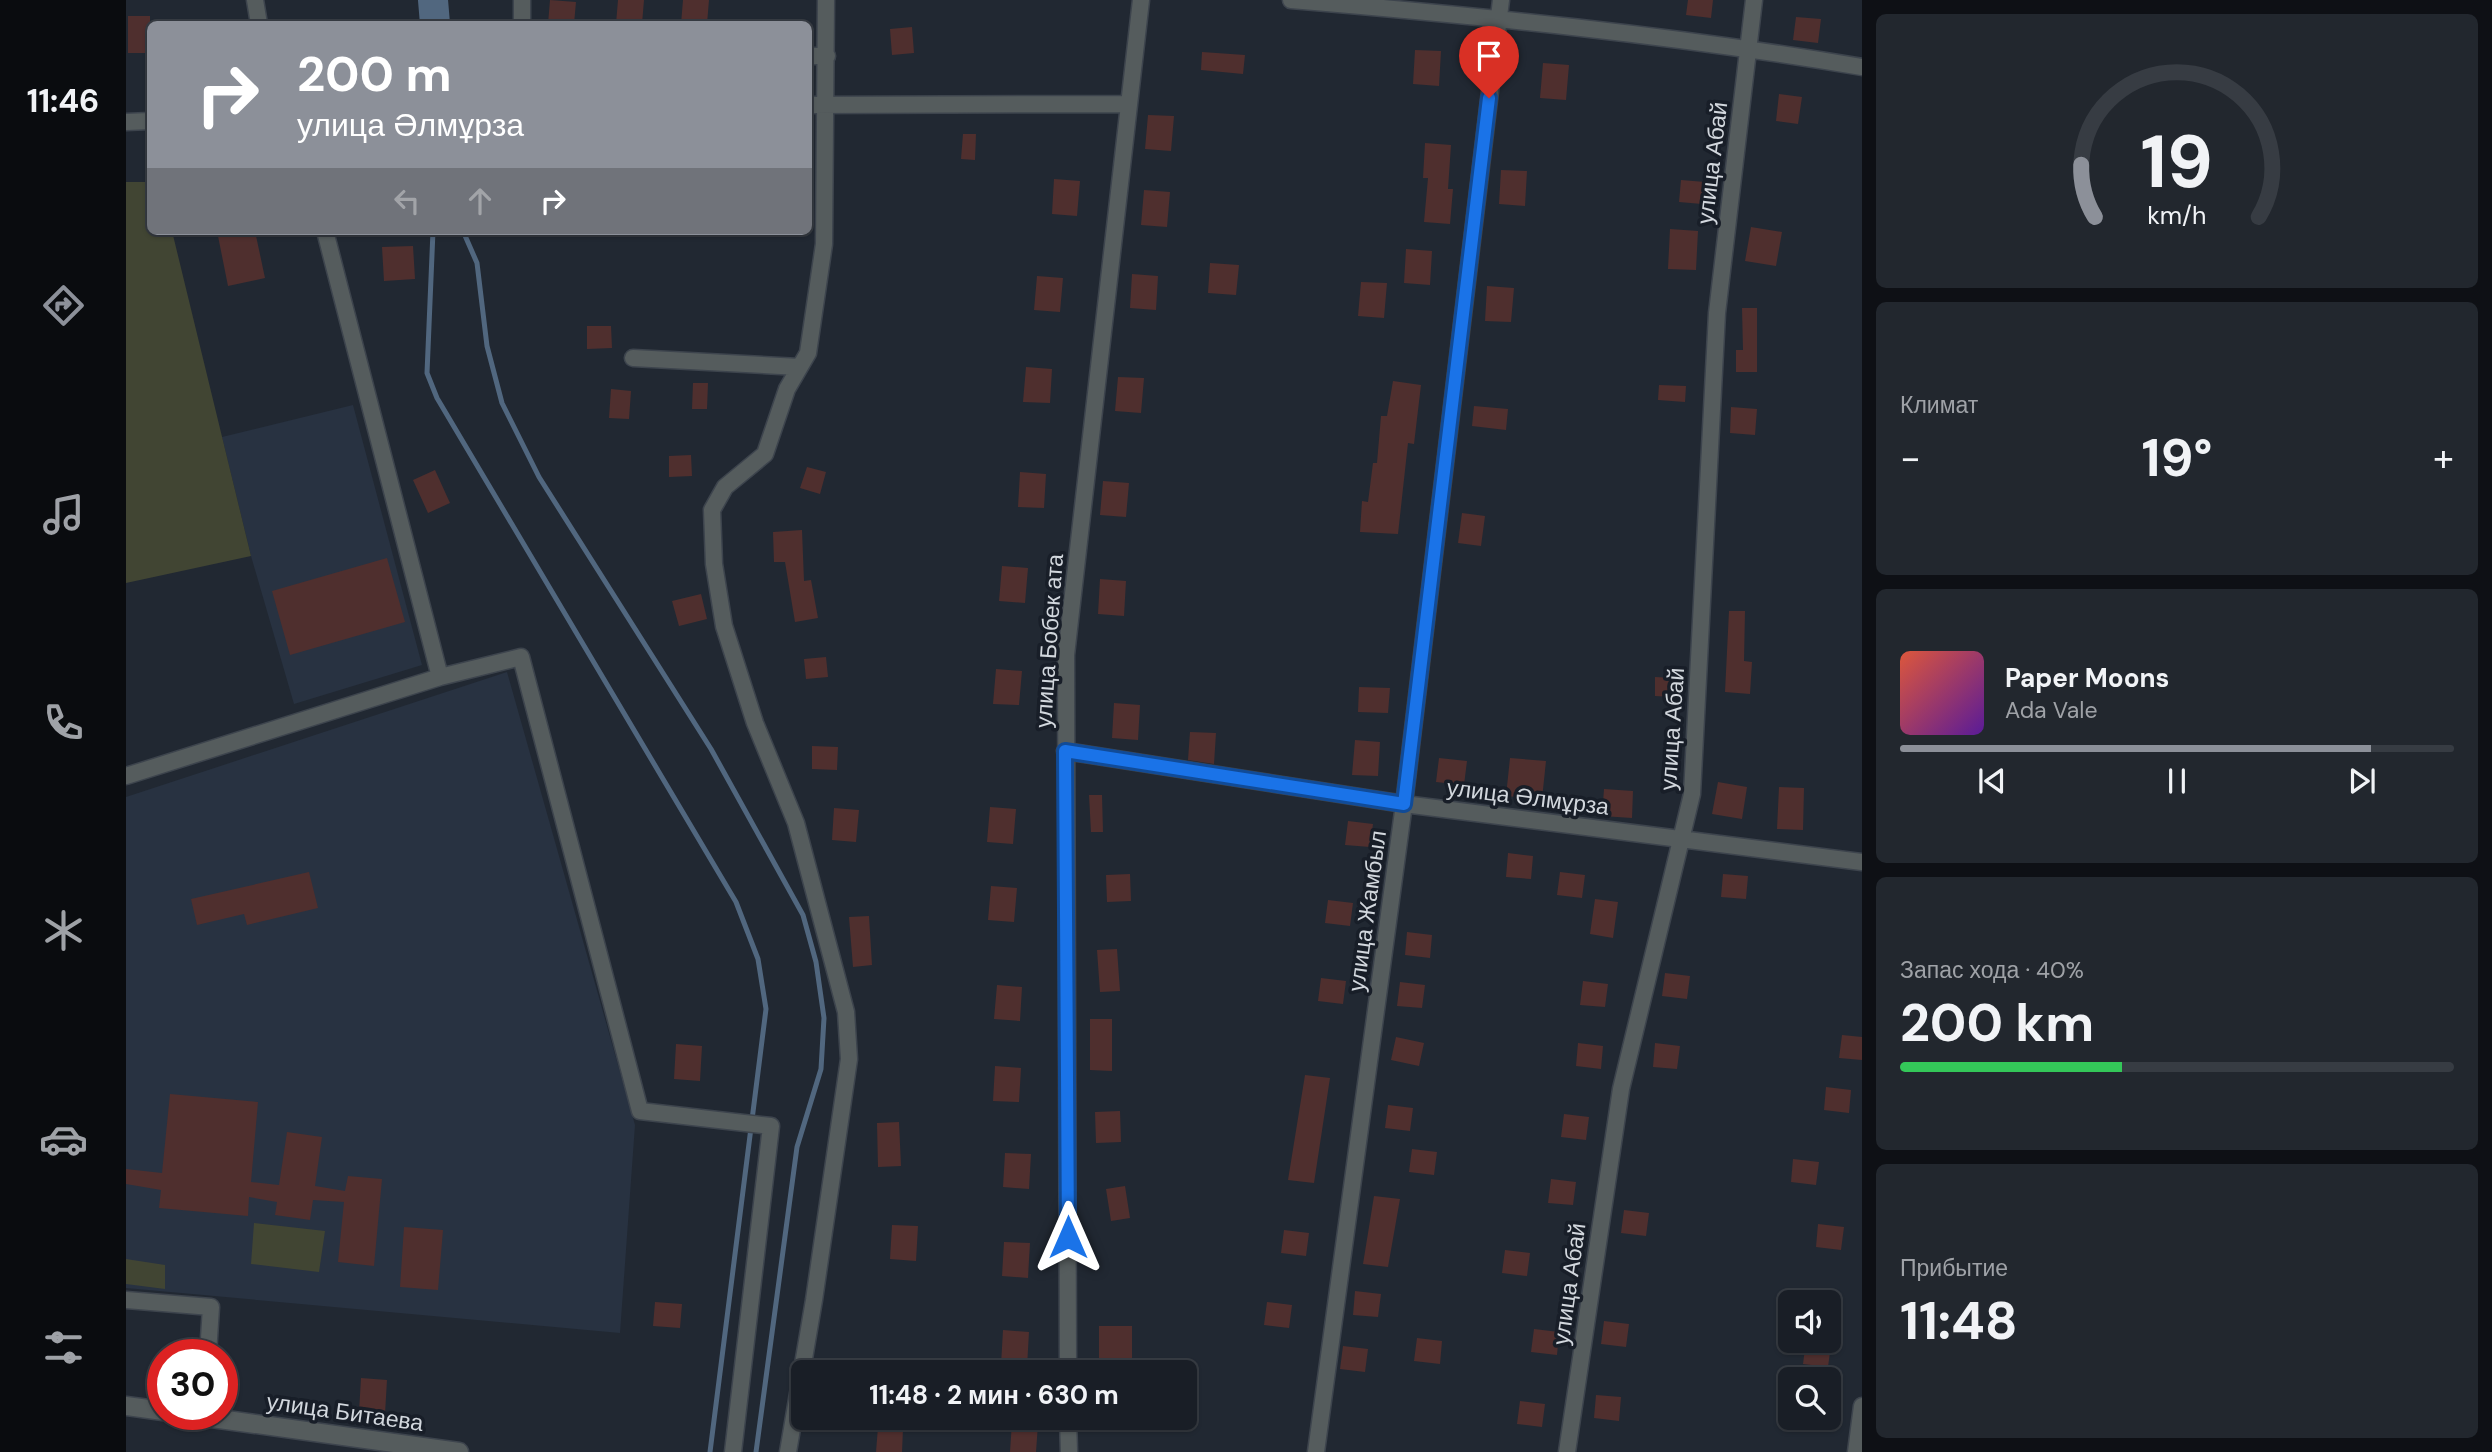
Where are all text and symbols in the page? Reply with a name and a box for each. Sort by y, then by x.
pin [1459,26,1519,98]
icon: arrive [1470,37,1508,75]
text: 200 m [297,42,452,106]
icon: right [182,49,273,140]
text: 11:46 [27,80,99,122]
street label: улица Абай [1690,100,1734,226]
text: улица Әлмұрза [297,104,524,146]
text: 19 [2141,115,2213,210]
icon: left [388,182,426,220]
icon: ahead [461,182,499,220]
icon: right [534,182,572,220]
text: km/h [2147,199,2207,232]
icon: directions [39,281,88,330]
text: Климат [1900,390,1978,420]
text: 19° [2142,424,2212,492]
text: − [1900,433,1921,483]
text: + [2433,433,2454,483]
icon: music [39,490,88,539]
street label: улица Бобек ата [1028,553,1070,729]
text: Paper Moons [2005,661,2169,695]
street label: улица Абай [1653,667,1691,791]
text: Ada Vale [2005,695,2098,725]
icon: phone [39,698,88,747]
icon: previous [1973,762,2011,800]
icon: pause [2158,762,2196,800]
icon: next [2343,762,2381,800]
street label: улица Әлмұрза [1445,772,1611,822]
street label: улица Жамбыл [1341,829,1393,993]
icon: climate [39,906,88,955]
text: Запас хода · 40% [1900,955,2084,985]
text: 200 km [1900,989,2094,1057]
icon: car [39,1115,88,1164]
position arrow [1031,1200,1105,1274]
street label: улица Абай [1546,1221,1592,1347]
text: Прибытие [1900,1253,2008,1283]
text: 11:48 [1900,1287,2018,1355]
map controls [1778,1290,1841,1430]
button: sound [1778,1290,1841,1353]
icon: filters [39,1323,88,1372]
speed limit sign: 30 [147,1339,238,1430]
button: search [1778,1367,1841,1430]
text: 11:48 · 2 мин · 630 m [869,1378,1119,1412]
street label: улица Битаева [265,1386,425,1438]

